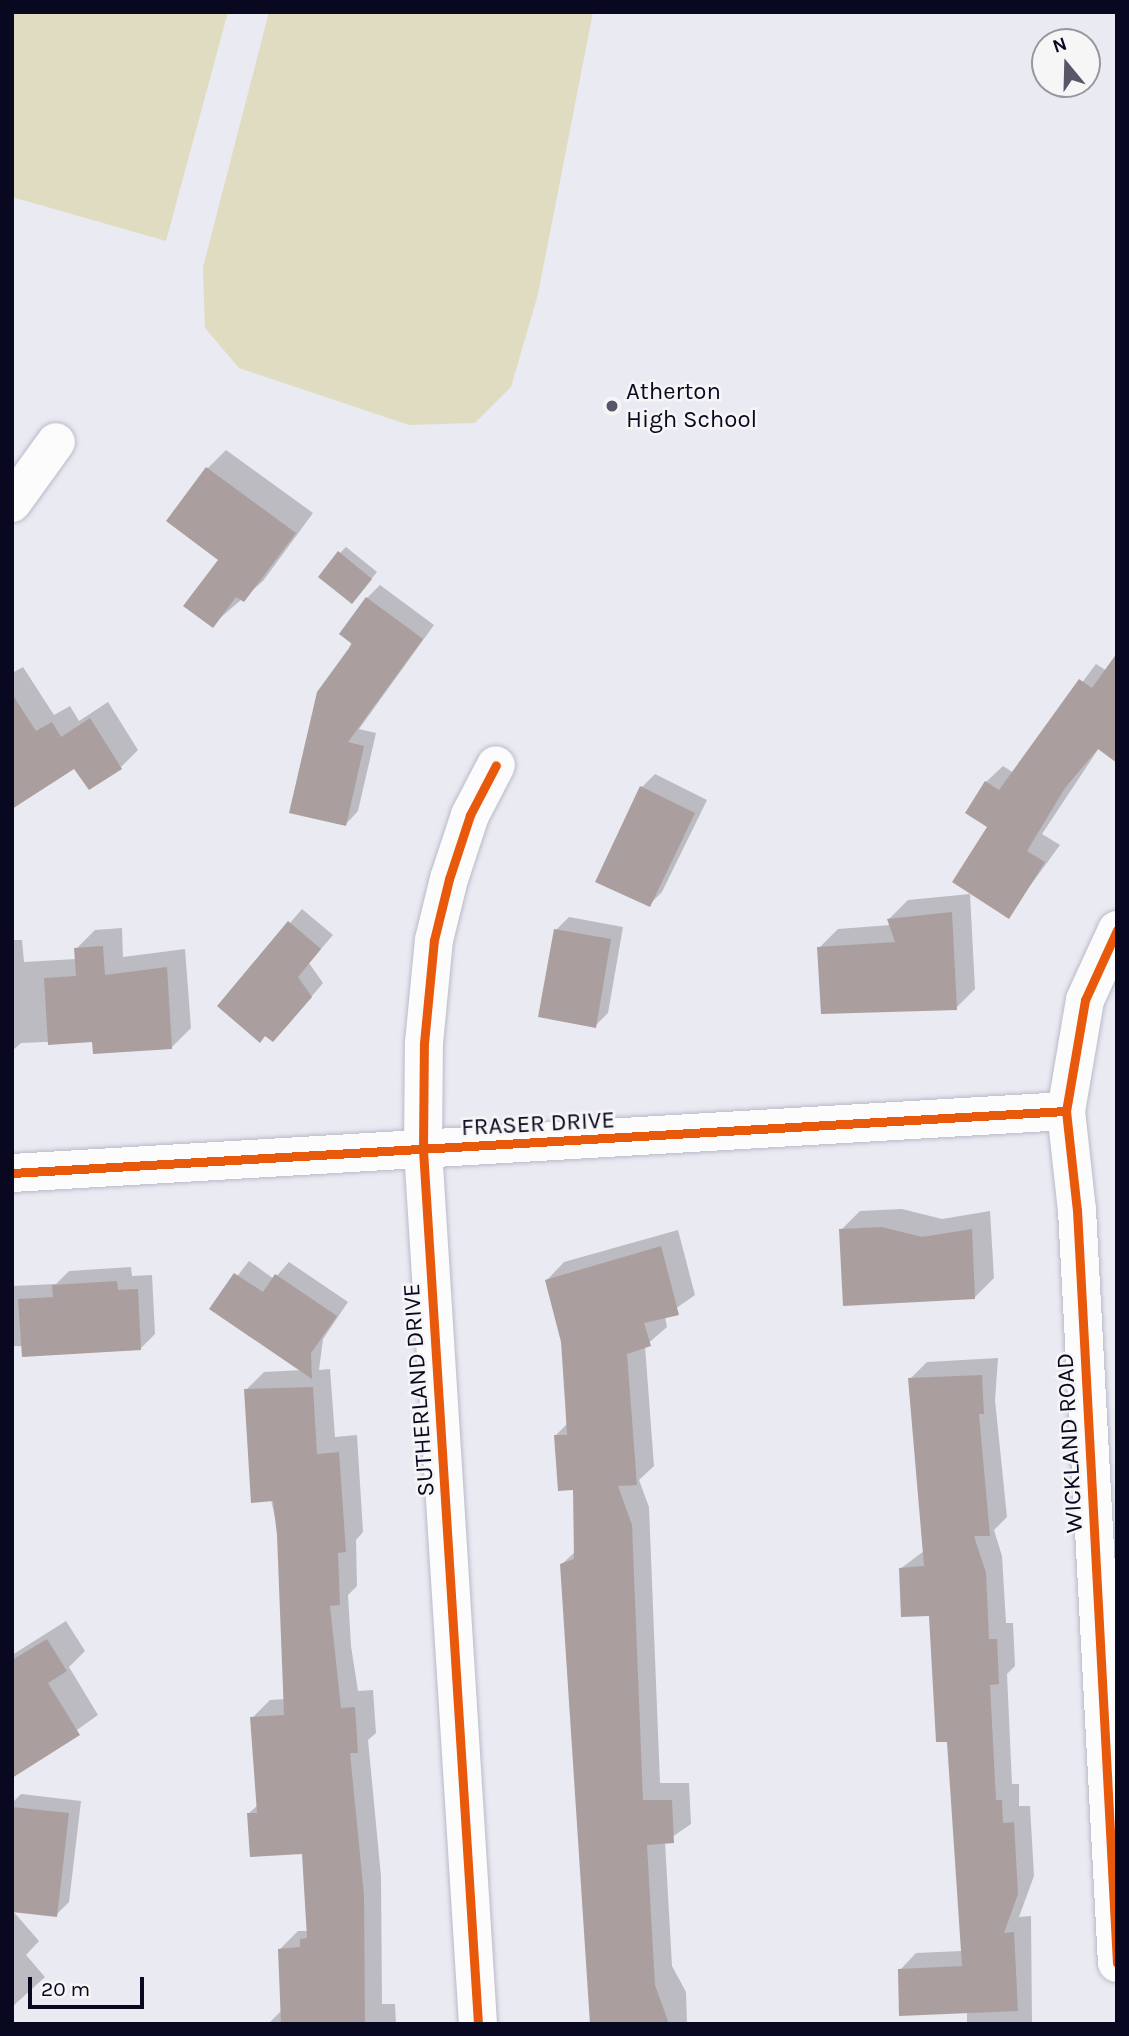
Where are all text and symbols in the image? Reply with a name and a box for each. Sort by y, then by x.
north arrow [1031,28,1101,98]
text: N [1050,32,1070,58]
place label: Atherton High School [626,378,757,434]
marker: Atherton High School [604,398,620,414]
street label: FRASER DRIVE [460,1106,616,1142]
street label: SUTHERLAND DRIVE [397,1282,441,1498]
street label: WICKLAND ROAD [1051,1352,1089,1534]
scale bar [32,1962,147,2006]
text: 20 m [41,1977,90,2001]

